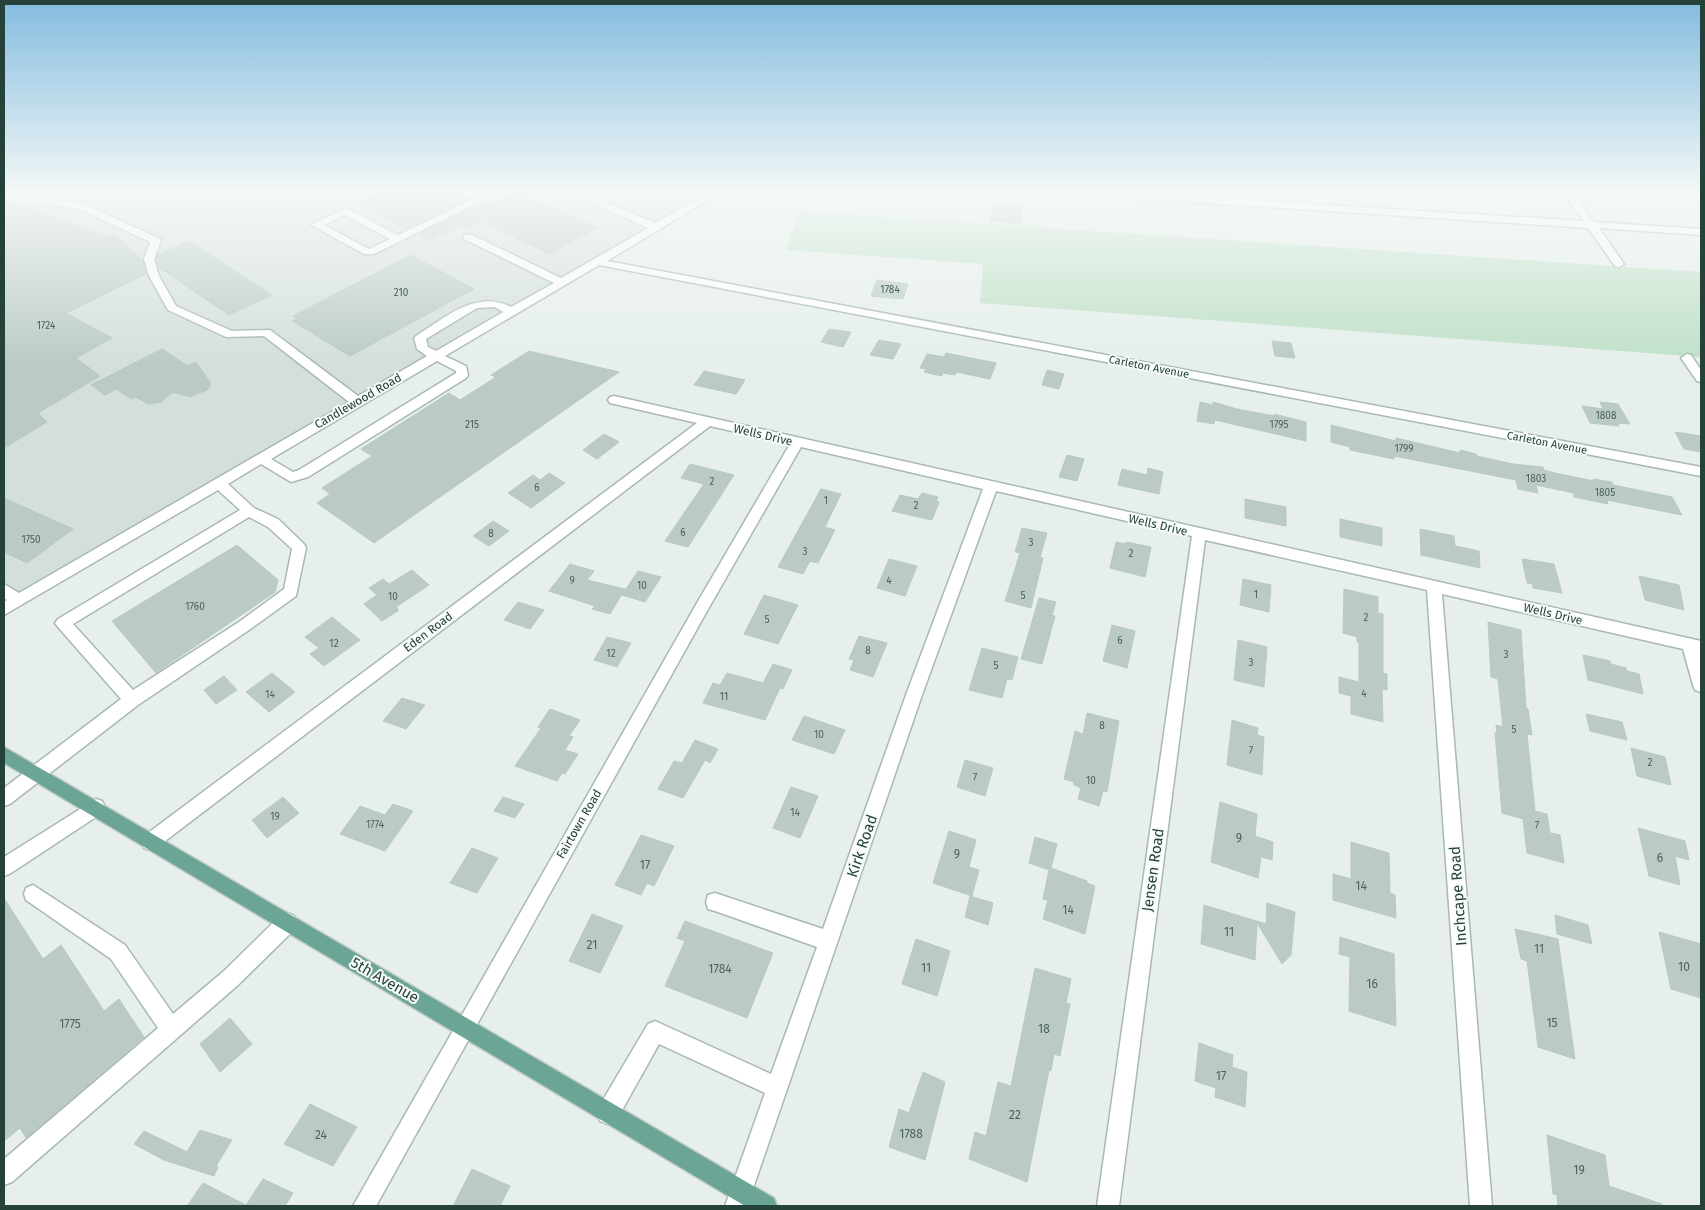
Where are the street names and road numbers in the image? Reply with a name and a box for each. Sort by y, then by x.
street label: Carleton Avenue [1108,353,1190,381]
street label: Candlewood Road [312,370,404,432]
street label: Wells Drive [732,421,794,449]
street label: Carleton Avenue [1506,429,1588,457]
street label: Wells Drive [1127,511,1189,539]
street label: Wells Drive [1522,600,1584,628]
street label: Eden Road [401,609,455,655]
street label: Fairtown Road [554,787,604,861]
street label: Kirk Road [843,812,881,880]
street label: Jensen Road [1138,827,1168,913]
street label: Inchcape Road [1446,845,1470,947]
street label: 5th Avenue [348,953,422,1007]

